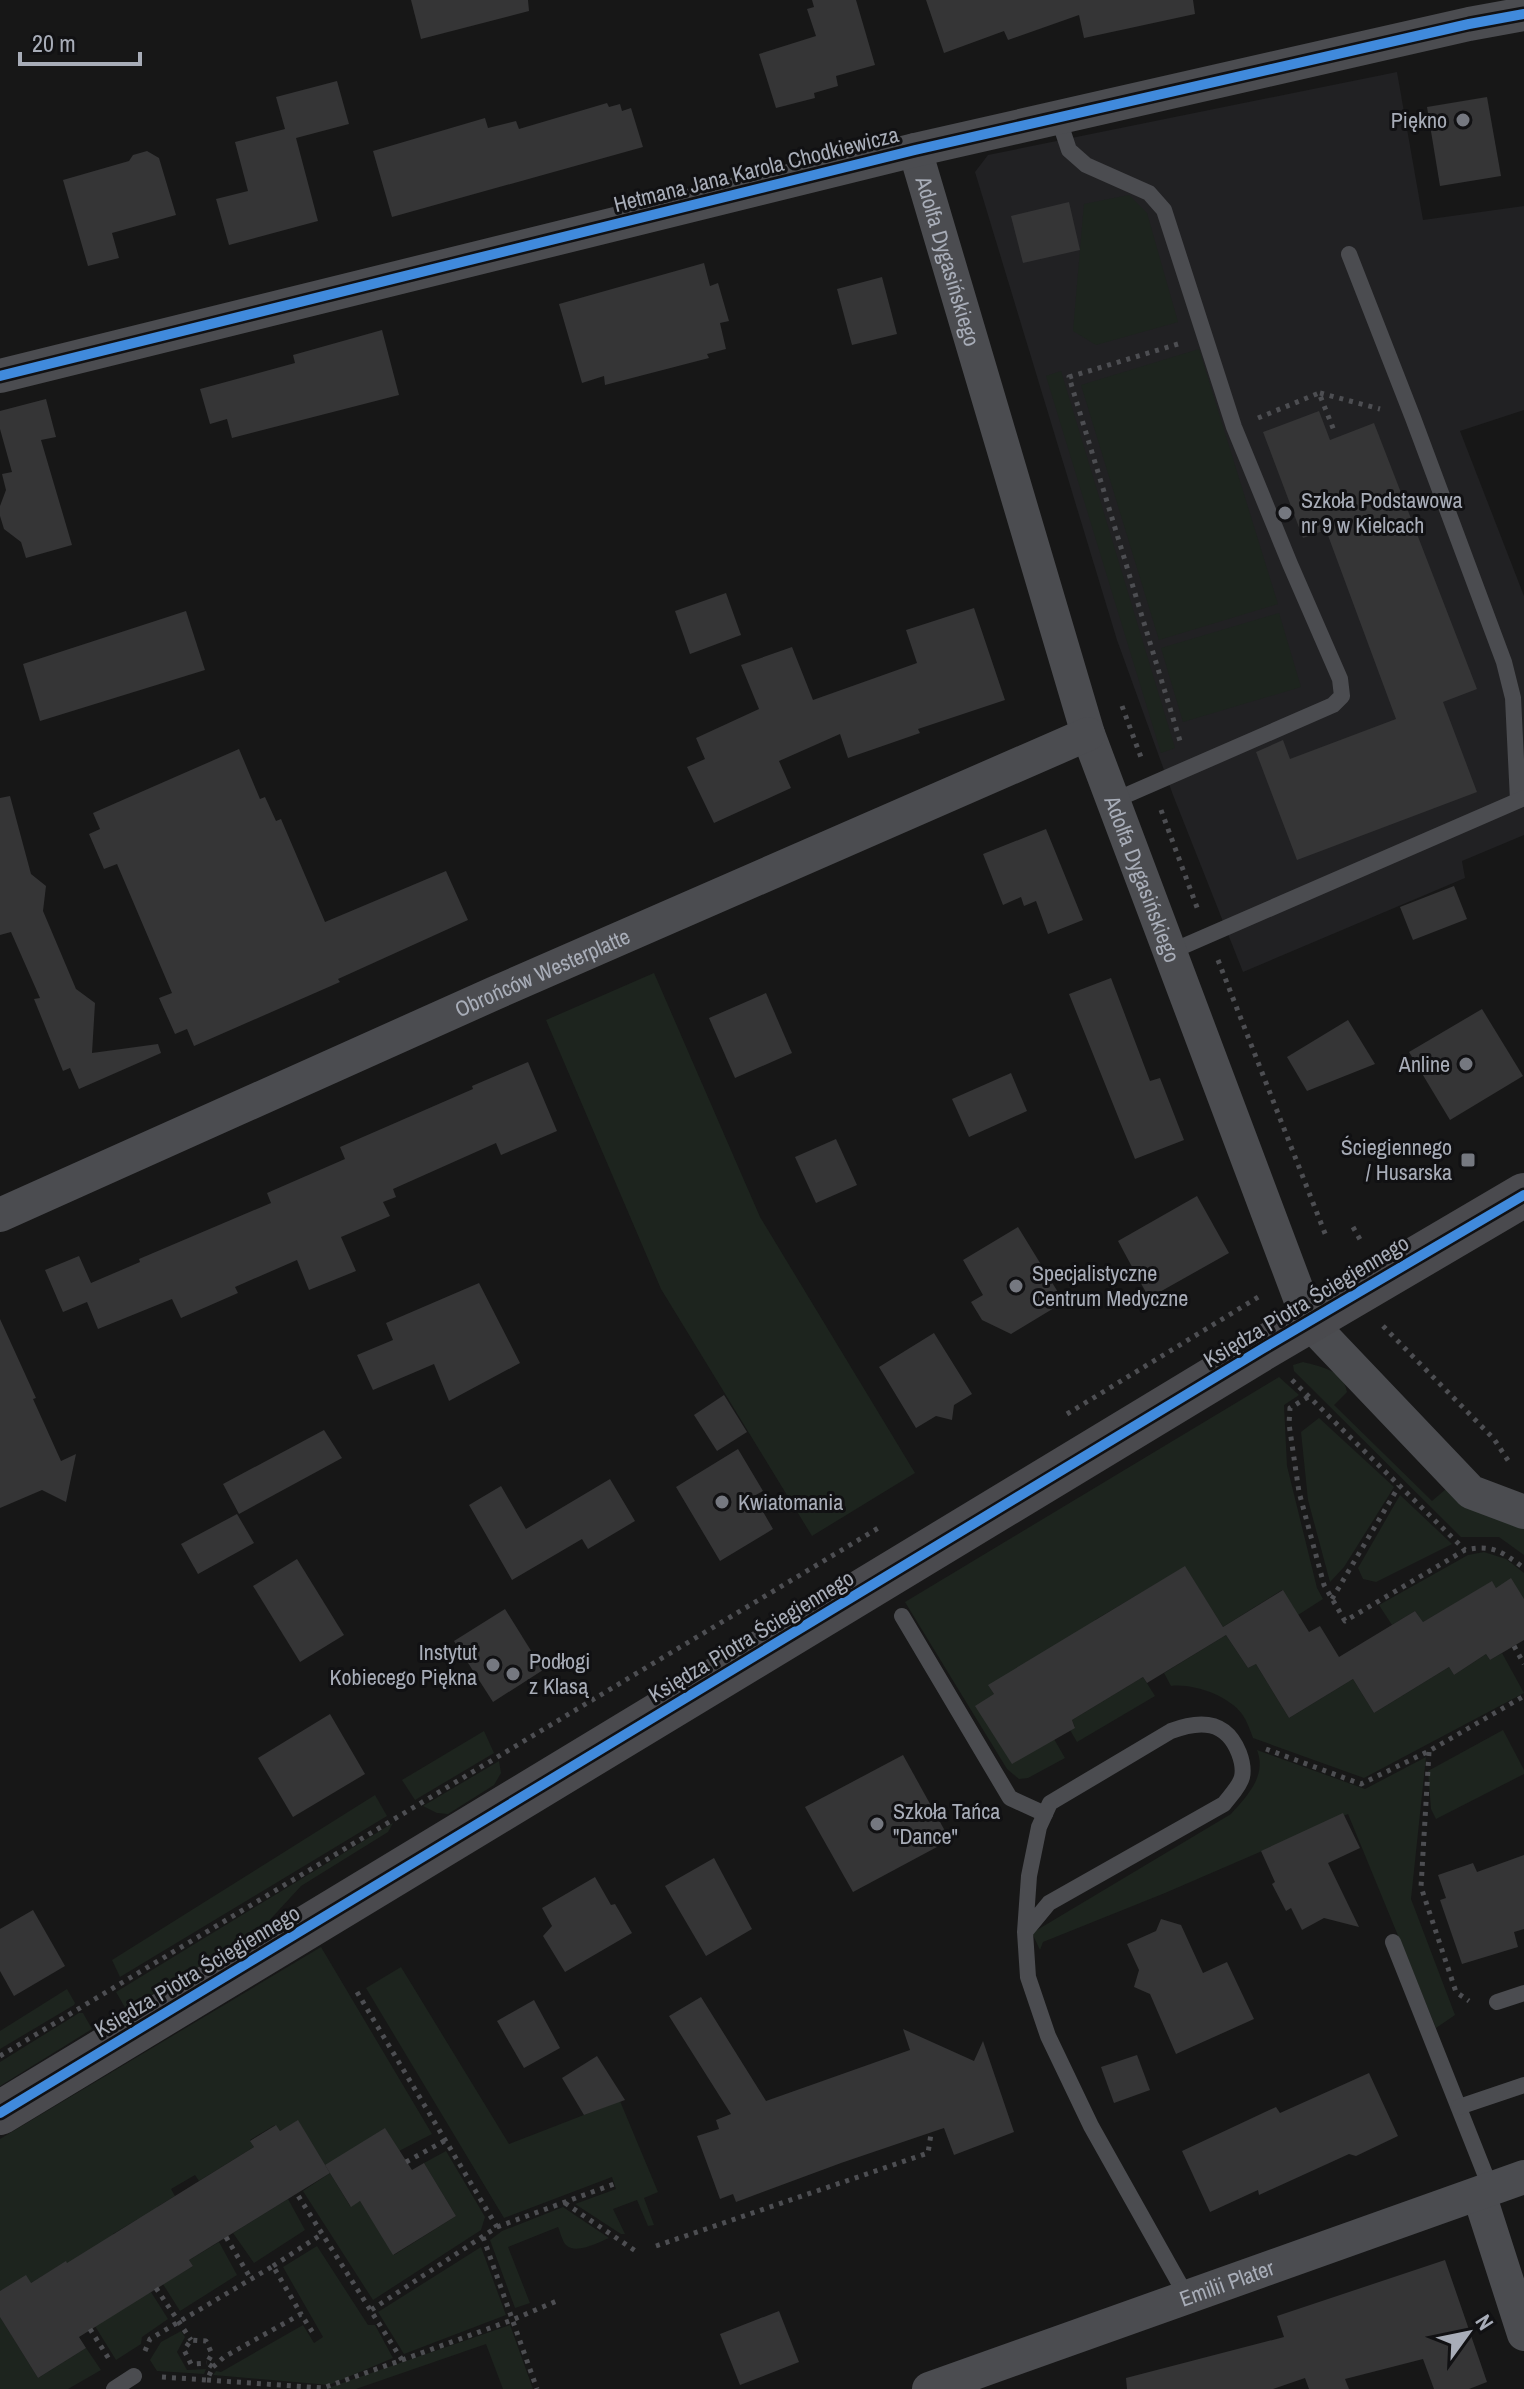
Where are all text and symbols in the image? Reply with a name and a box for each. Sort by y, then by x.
scale bar [20,16,140,66]
text: 20 m [32,27,76,59]
place label: Piękno [1391,105,1447,135]
marker: Piękno [1454,111,1472,129]
street label: Hetmana Jana Karola Chodkiewicza [610,119,902,219]
street label: Adolfa Dygasińskiego [908,172,987,350]
place label: Szkoła Podstawowa nr 9 w Kielcach [1301,485,1462,540]
marker: Szkoła Podstawowa nr 9 w Kielcach [1276,504,1294,522]
street label: Adolfa Dygasińskiego [1097,791,1187,967]
street label: Obrońców Westerplatte [450,921,635,1024]
place label: Anline [1398,1049,1450,1079]
marker: Anline [1457,1055,1475,1073]
place label: Ściegiennego / Husarska [1341,1132,1452,1187]
marker: Ściegiennego / Husarska [1459,1151,1477,1169]
street label: Księdza Piotra Ściegiennego [1198,1228,1414,1374]
place label: Specjalistyczne Centrum Medyczne [1032,1258,1188,1313]
marker: Specjalistyczne Centrum Medyczne [1007,1277,1025,1295]
place label: Kwiatomania [738,1487,843,1517]
marker: Kwiatomania [713,1493,731,1511]
street label: Księdza Piotra Ściegiennego [643,1563,859,1709]
place label: Instytut Kobiecego Piękna [330,1637,477,1692]
place label: Podłogi z Klasą [529,1646,590,1701]
marker: Instytut Kobiecego Piękna [484,1656,502,1674]
marker: Podłogi z Klasą [504,1665,522,1683]
place label: Szkoła Tańca "Dance" [893,1796,1000,1851]
marker: Szkoła Tańca "Dance" [868,1815,886,1833]
street label: Księdza Piotra Ściegiennego [89,1898,305,2044]
street label: Emilii Plater [1175,2252,1278,2314]
north arrow [1428,2293,1508,2373]
text: N [1469,2308,1501,2336]

